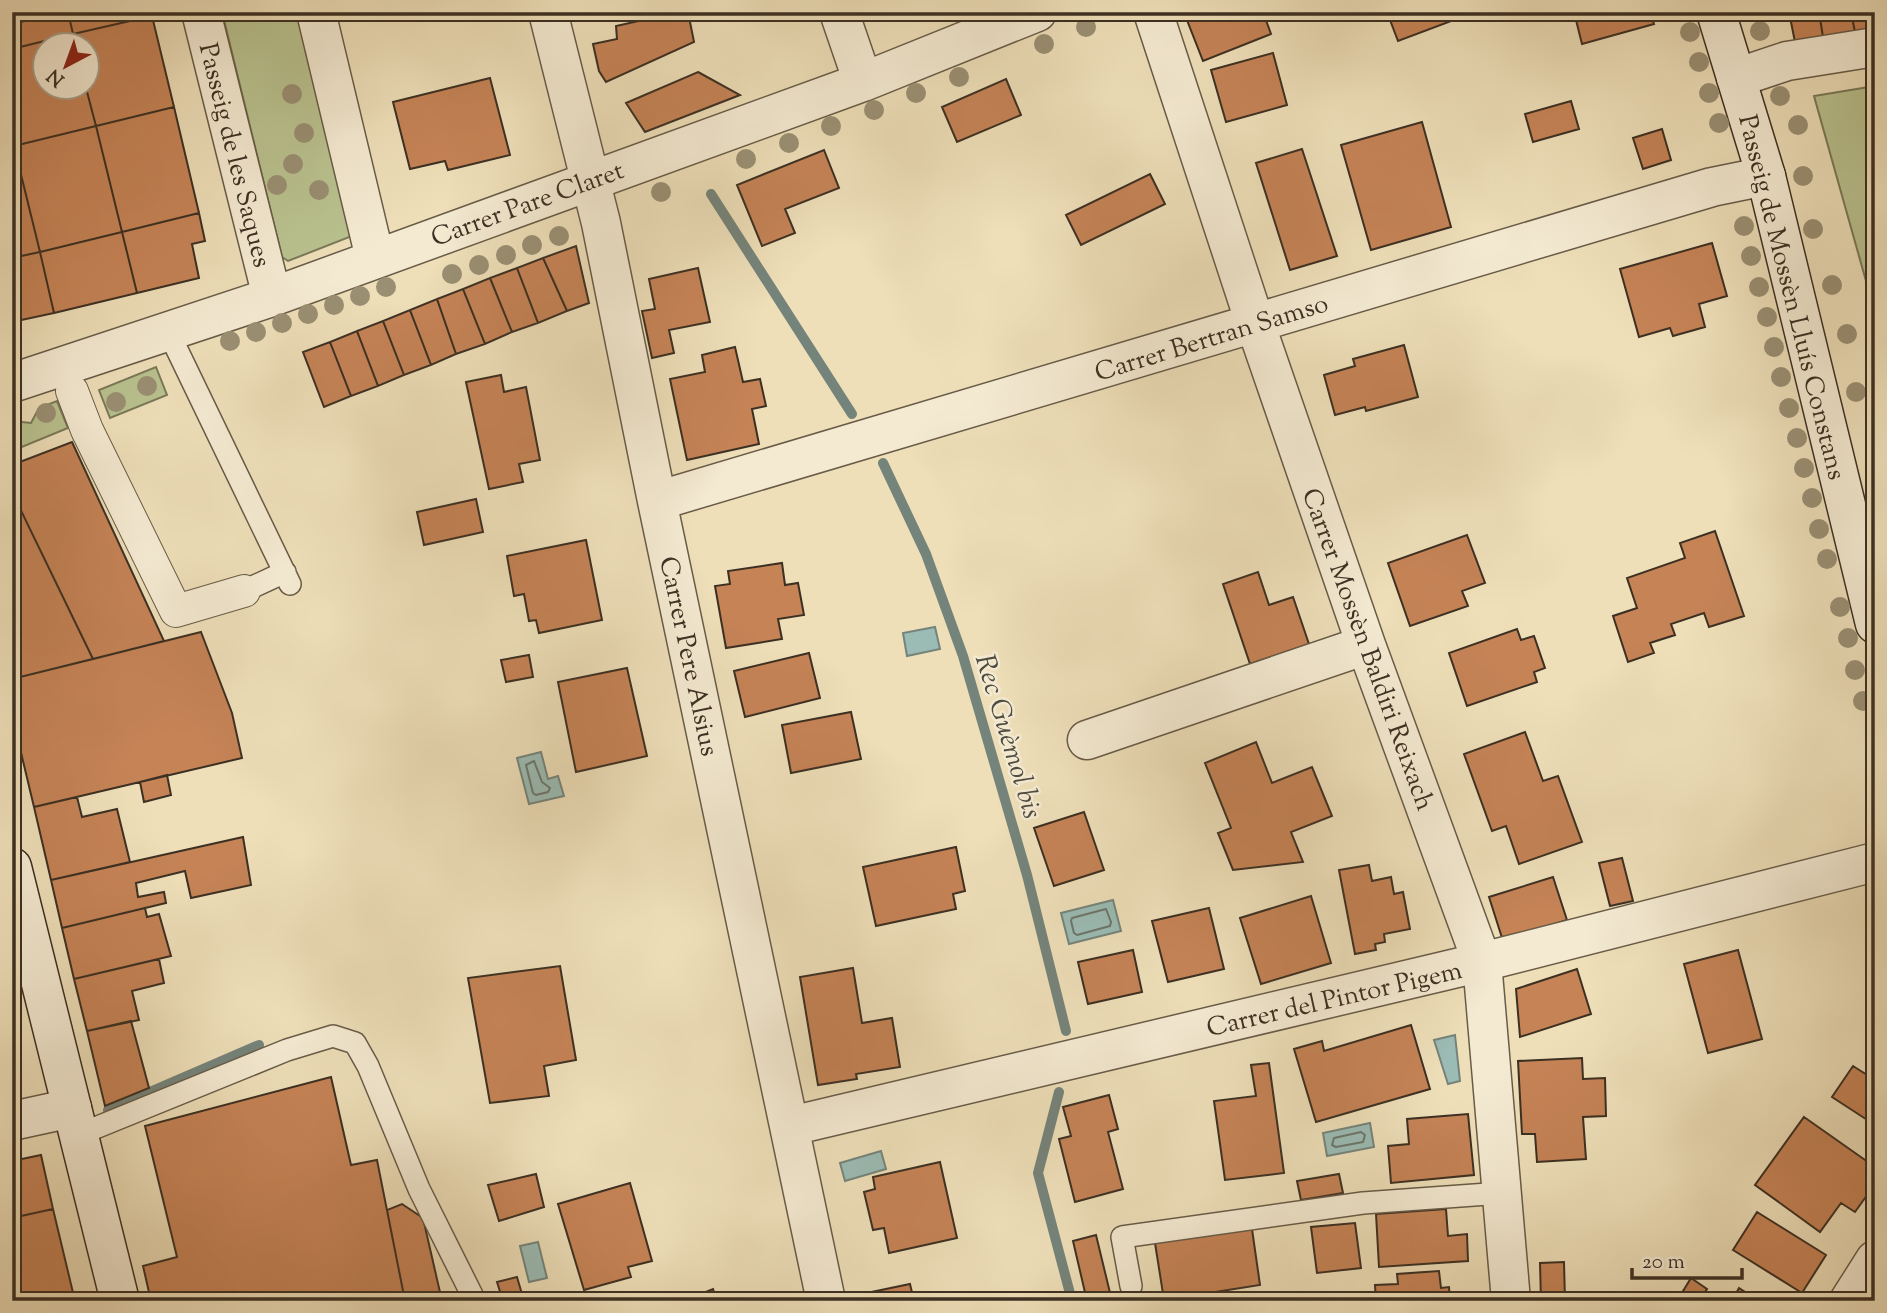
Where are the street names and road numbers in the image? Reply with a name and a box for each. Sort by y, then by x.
street label: Passeig de les Saques [188,40,279,272]
street label: Passeig de Mossèn Lluís Constans [1727,111,1854,484]
street label: Carrer Pare Claret [426,153,630,257]
street label: Carrer Bertran Samso [1090,286,1333,393]
street label: Carrer Mossèn Baldiri Reixach [1291,484,1442,816]
street label: Carrer Pere Alsius [648,553,727,760]
street label: Carrer del Pintor Pigem [1203,953,1466,1048]

